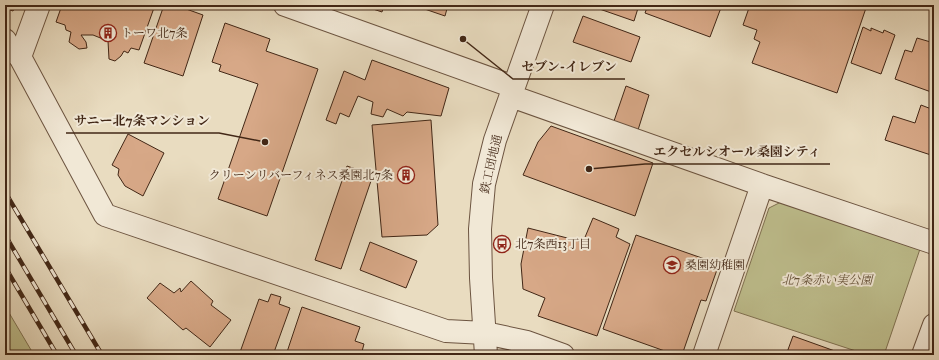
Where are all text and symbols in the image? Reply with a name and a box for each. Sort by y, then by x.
building icon: トーワ北7条 [98,23,118,43]
place label: トーワ北7条 [121,26,187,40]
callout: セブン-イレブン [513,54,625,79]
text: セブン-イレブン [521,59,617,75]
callout: サニー北7条マンション [66,108,219,133]
text: サニー北7条マンション [74,113,210,129]
street label: 鉄工団地通 [477,133,505,196]
callout: エクセルシオール桑園シティ [645,139,830,164]
text: エクセルシオール桑園シティ [653,144,821,160]
building icon: クリーンリバーフィネス桑園北7条 [396,165,416,185]
place label: クリーンリバーフィネス桑園北7条 [209,168,393,182]
bus stop icon: 北7条西13丁目 [492,234,512,254]
place label: 北7条西13丁目 [515,237,591,251]
school or university icon: 桑園幼稚園 [662,255,682,275]
place label: 桑園幼稚園 [685,258,745,272]
park label: 北7条赤い実公園 [782,273,874,287]

